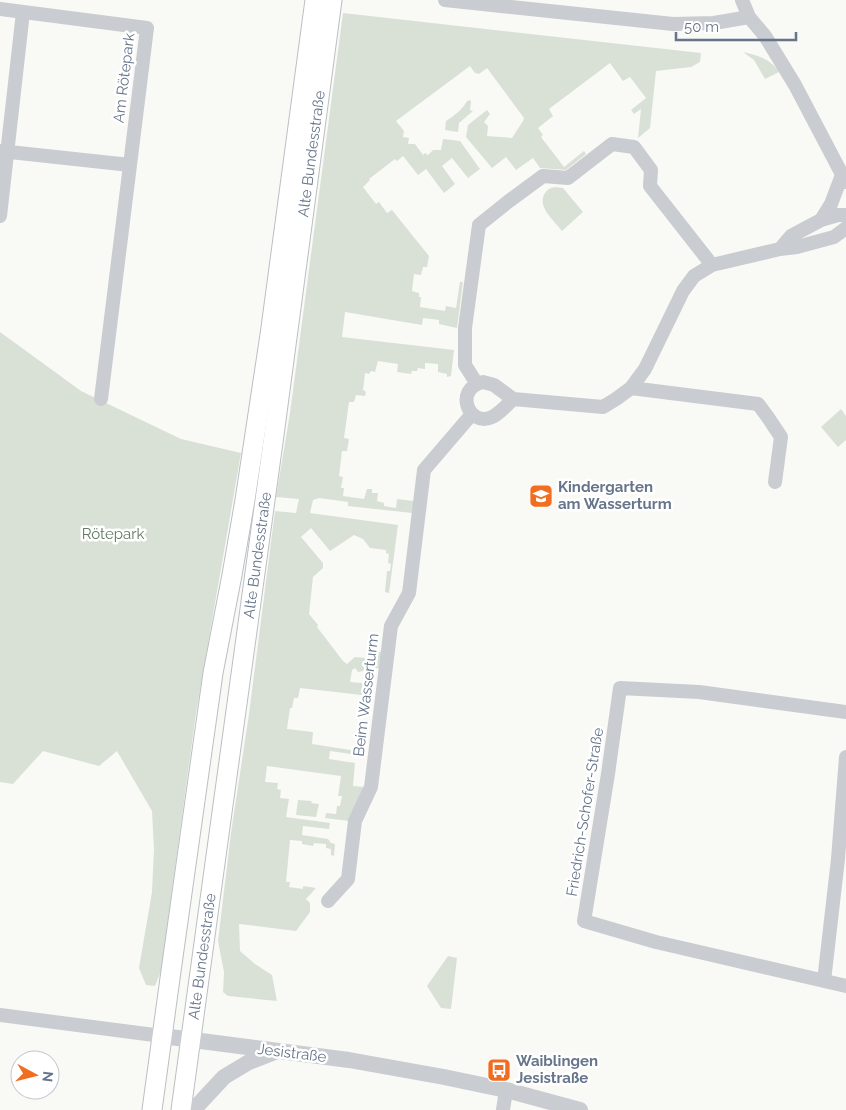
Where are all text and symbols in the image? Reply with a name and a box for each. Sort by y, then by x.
scale bar [676,10,796,42]
text: 50 m [684,18,719,36]
street label: Am Rötepark [110,32,138,124]
street label: Alte Bundesstraße [294,89,329,218]
place label: Kindergarten am Wasserturm [558,478,672,513]
school or university icon: Kindergarten am Wasserturm [528,483,554,509]
street label: Alte Bundesstraße [240,491,275,620]
park label: Rötepark [82,525,144,543]
street label: Beim Wasserturm [350,632,382,758]
street label: Friedrich-Schofer-Straße [563,726,607,898]
street label: Alte Bundesstraße [185,892,220,1021]
street label: Jesistraße [257,1040,328,1066]
north arrow [10,1050,60,1100]
place label: Waiblingen Jesistraße [516,1052,598,1087]
bus stop icon: Waiblingen Jesistraße [486,1057,512,1083]
text: N [39,1070,56,1083]

